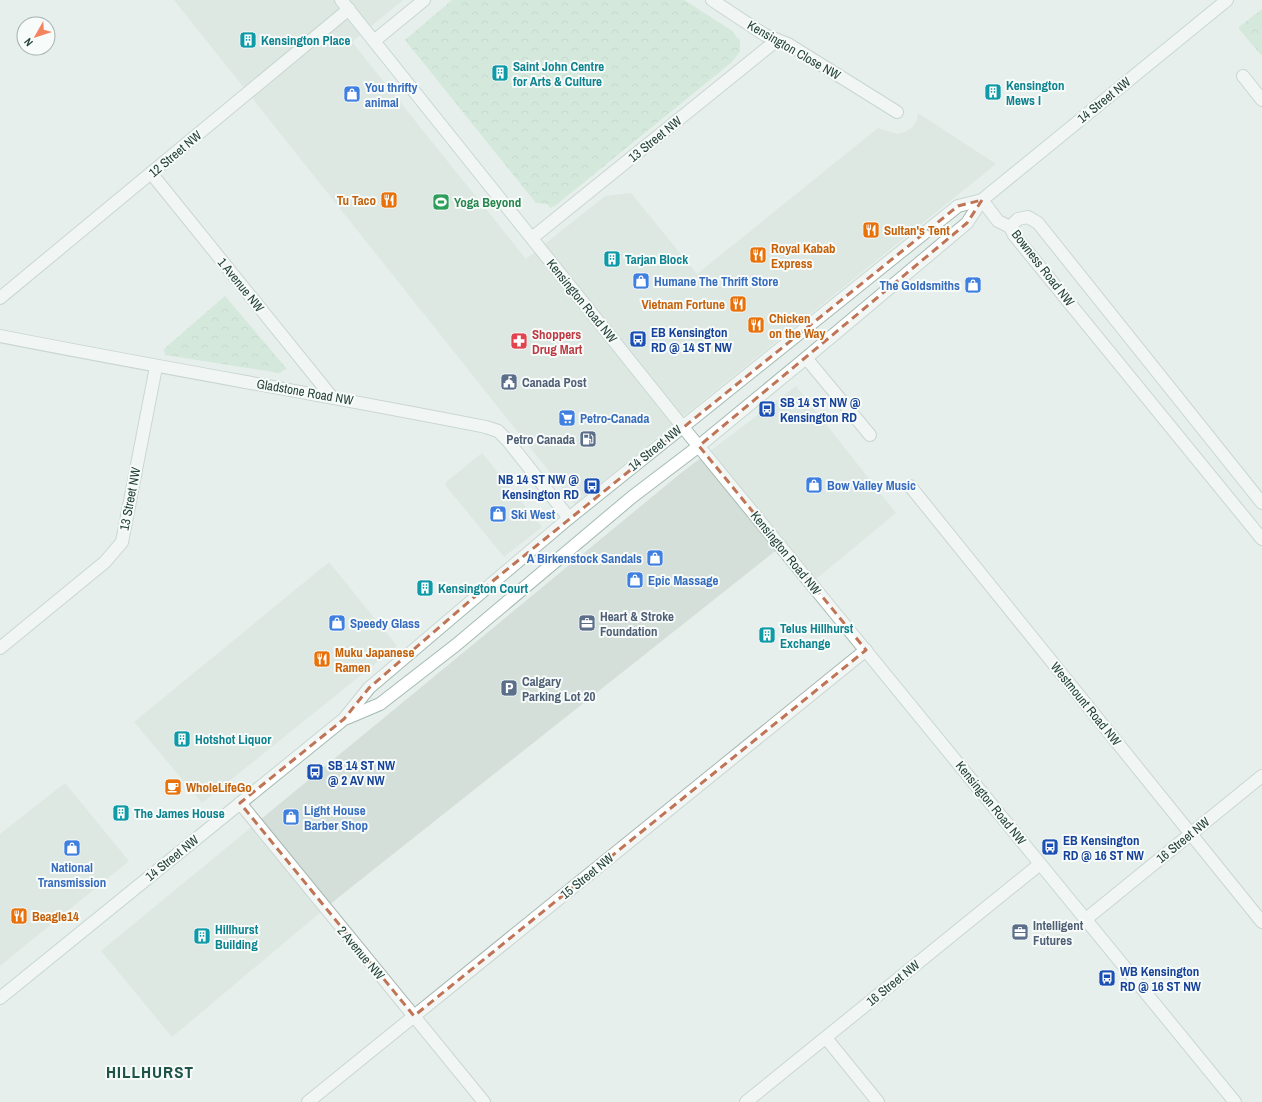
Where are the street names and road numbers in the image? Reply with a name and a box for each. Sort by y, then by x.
street label: Kensington Close NW [744,16,844,84]
street label: 14 Street NW [1074,73,1134,127]
street label: 13 Street NW [625,112,685,166]
street label: 12 Street NW [145,127,205,181]
street label: Bowness Road NW [1008,226,1078,310]
street label: 1 Avenue NW [214,254,268,316]
street label: Kensington Road NW [543,256,621,346]
street label: Gladstone Road NW [255,375,355,409]
street label: 14 Street NW [625,421,685,475]
street label: 13 Street NW [116,466,144,532]
street label: Kensington Road NW [747,508,825,598]
street label: Westmount Road NW [1047,659,1125,749]
street label: Kensington Road NW [952,758,1030,848]
street label: 16 Street NW [1153,813,1213,867]
street label: 14 Street NW [142,831,202,885]
street label: 15 Street NW [557,849,617,903]
street label: 2 Avenue NW [334,923,388,983]
street label: 16 Street NW [863,956,923,1010]

